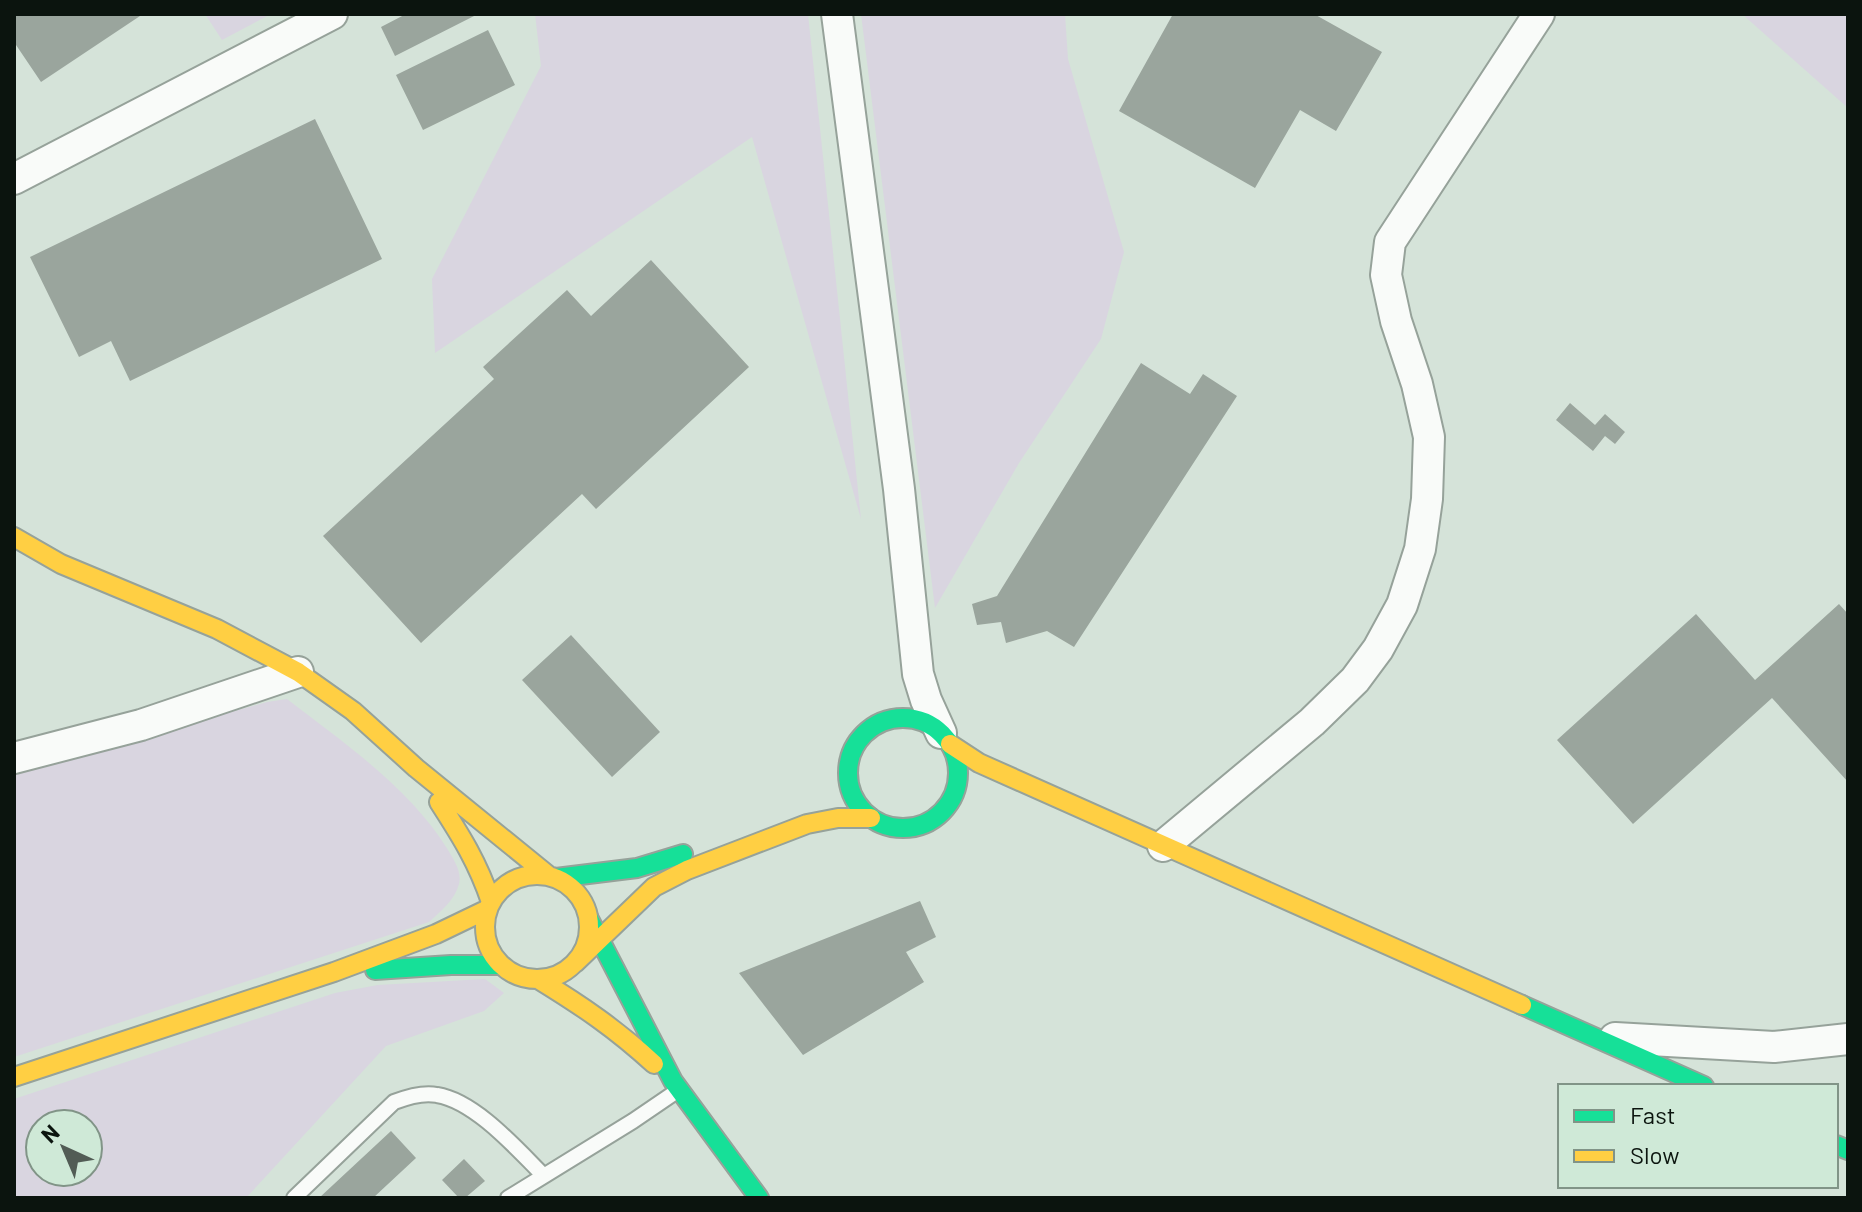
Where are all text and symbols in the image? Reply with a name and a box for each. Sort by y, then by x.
legend [1558,1084,1838,1188]
text: Fast [1630,1100,1675,1129]
north arrow [24,1108,104,1188]
text: N [35,1118,64,1147]
text: Slow [1630,1140,1679,1169]

